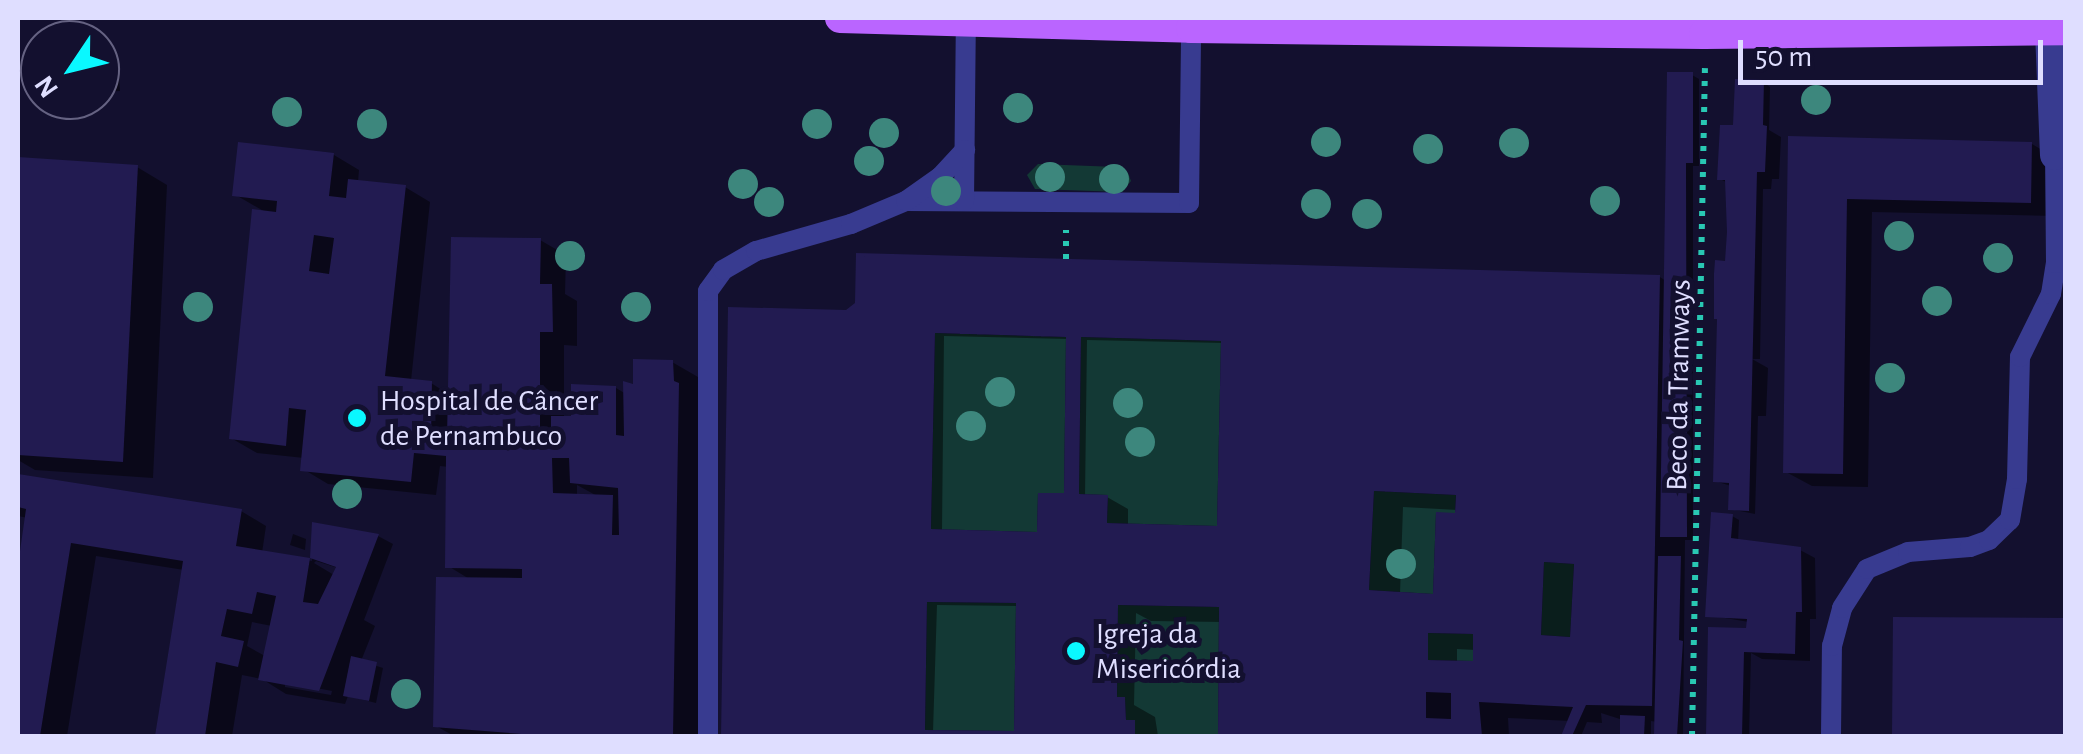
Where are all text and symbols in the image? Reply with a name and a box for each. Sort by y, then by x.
north arrow [20,20,120,120]
scale bar [1743,20,2048,82]
text: 50 m [1755,42,1812,72]
text: N [30,70,64,102]
street label: Beco da Tramways [1659,279,1699,491]
place label: Hospital de Câncer de Pernambuco [380,383,598,454]
marker: Hospital de Câncer de Pernambuco [344,405,370,431]
place label: Igreja da Misericórdia [1096,616,1241,686]
marker: Igreja da Misericórdia [1065,640,1087,662]

